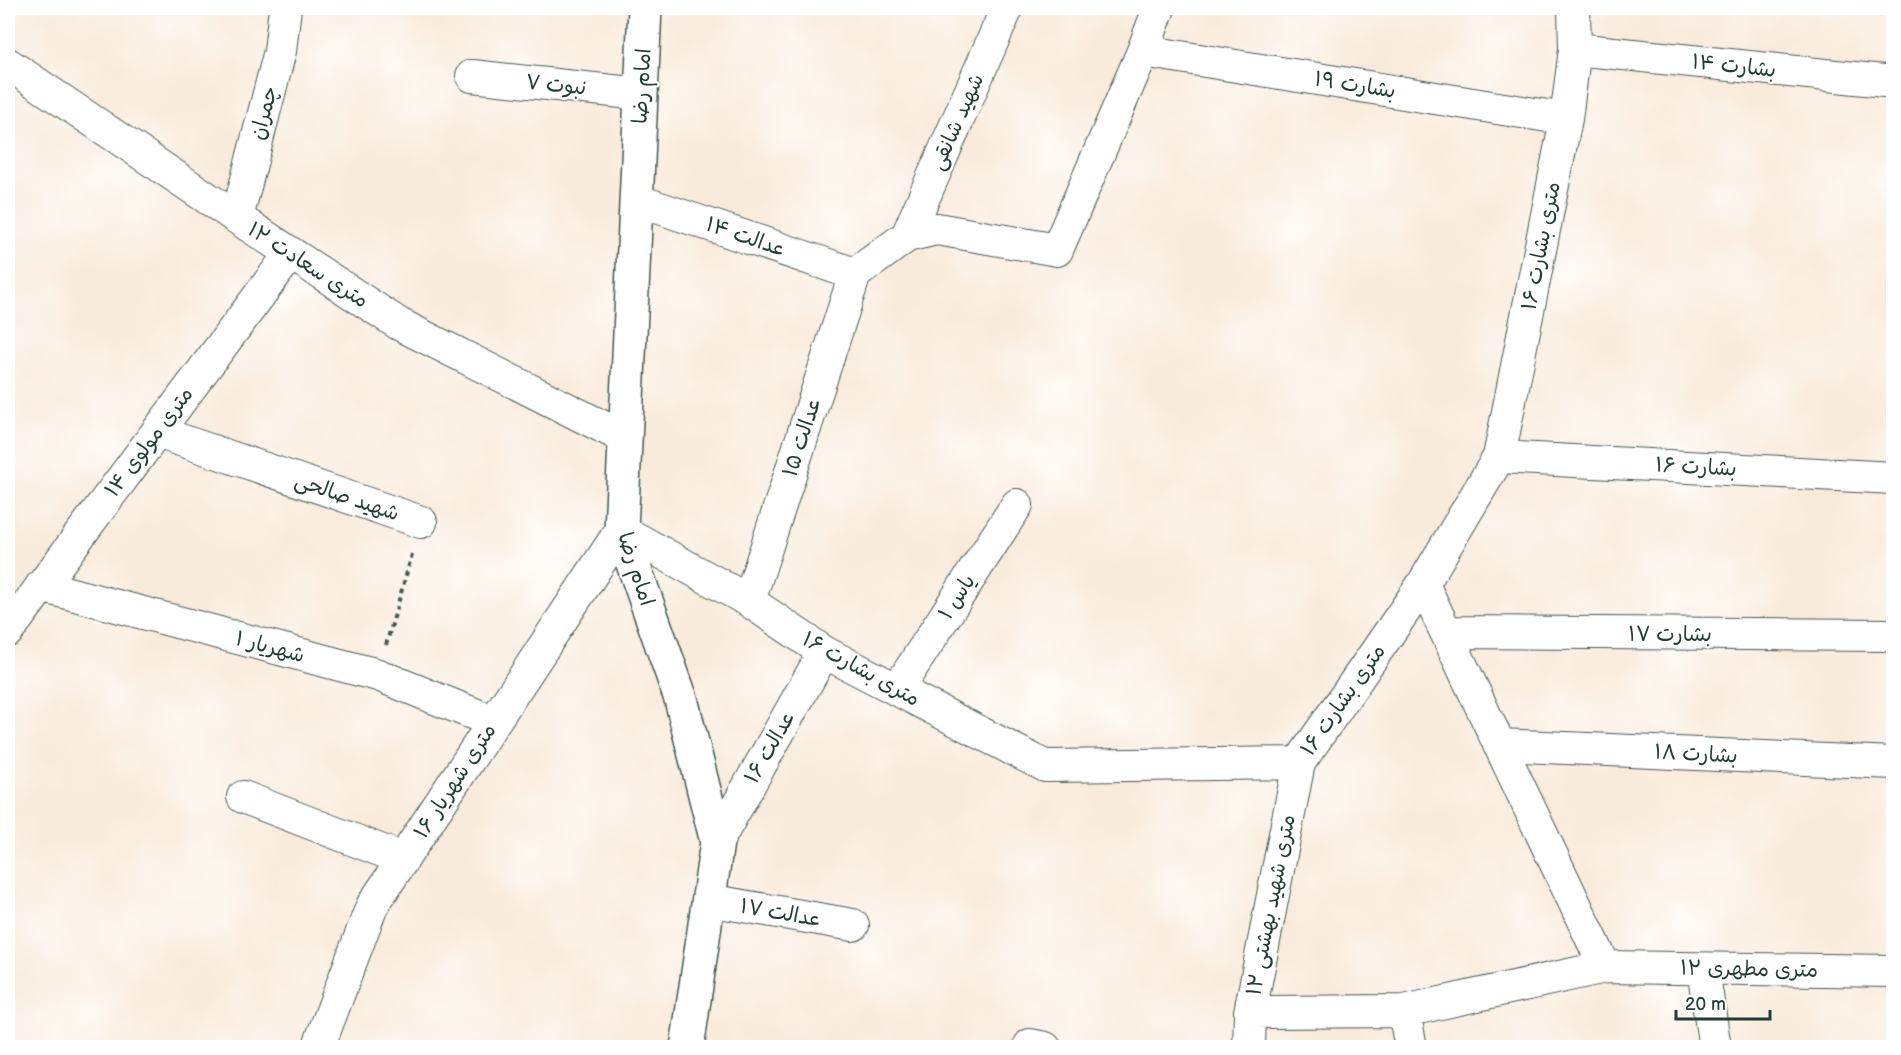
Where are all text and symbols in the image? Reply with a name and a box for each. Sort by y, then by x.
street label: امام رضا [628,47,659,125]
street label: بشارت ۱۴ [1691,49,1777,83]
street label: بشارت ۱۹ [1313,66,1397,104]
street label: نبوت ۷ [524,69,588,101]
street label: شهید شانقی [925,70,990,174]
street label: چمران [245,83,283,143]
street label: ۱۶ متری بشارت [1516,180,1566,312]
street label: عدالت ۱۴ [703,212,789,262]
street label: ۱۲ متری سعادت [243,217,373,313]
street label: ۱۴ متری مولوی [100,382,198,502]
street label: عدالت ۱۵ [777,394,827,480]
street label: بشارت ۱۶ [1655,452,1737,482]
street label: شهید صالحی [291,467,403,528]
street label: امام رضا [610,529,660,610]
street label: یاس ۱ [933,570,981,624]
street label: بشارت ۱۷ [1628,622,1712,647]
street label: شهریار ۱ [233,626,307,668]
street label: ۱۶ متری بشارت [798,626,924,712]
street label: ۱۶ متری بشارت [1295,639,1391,761]
street label: عدالت ۱۶ [739,706,801,788]
street label: ۱۶ متری شهریار [409,719,501,843]
street label: بشارت ۱۸ [1654,739,1738,769]
street label: ۱۲ متری شهید بهشتی [1241,812,1302,998]
street label: عدالت ۱۷ [738,894,824,932]
street label: ۱۲ متری مطهری [1680,955,1818,983]
scale bar [1676,983,1770,1021]
text: 20 m [1685,994,1726,1015]

